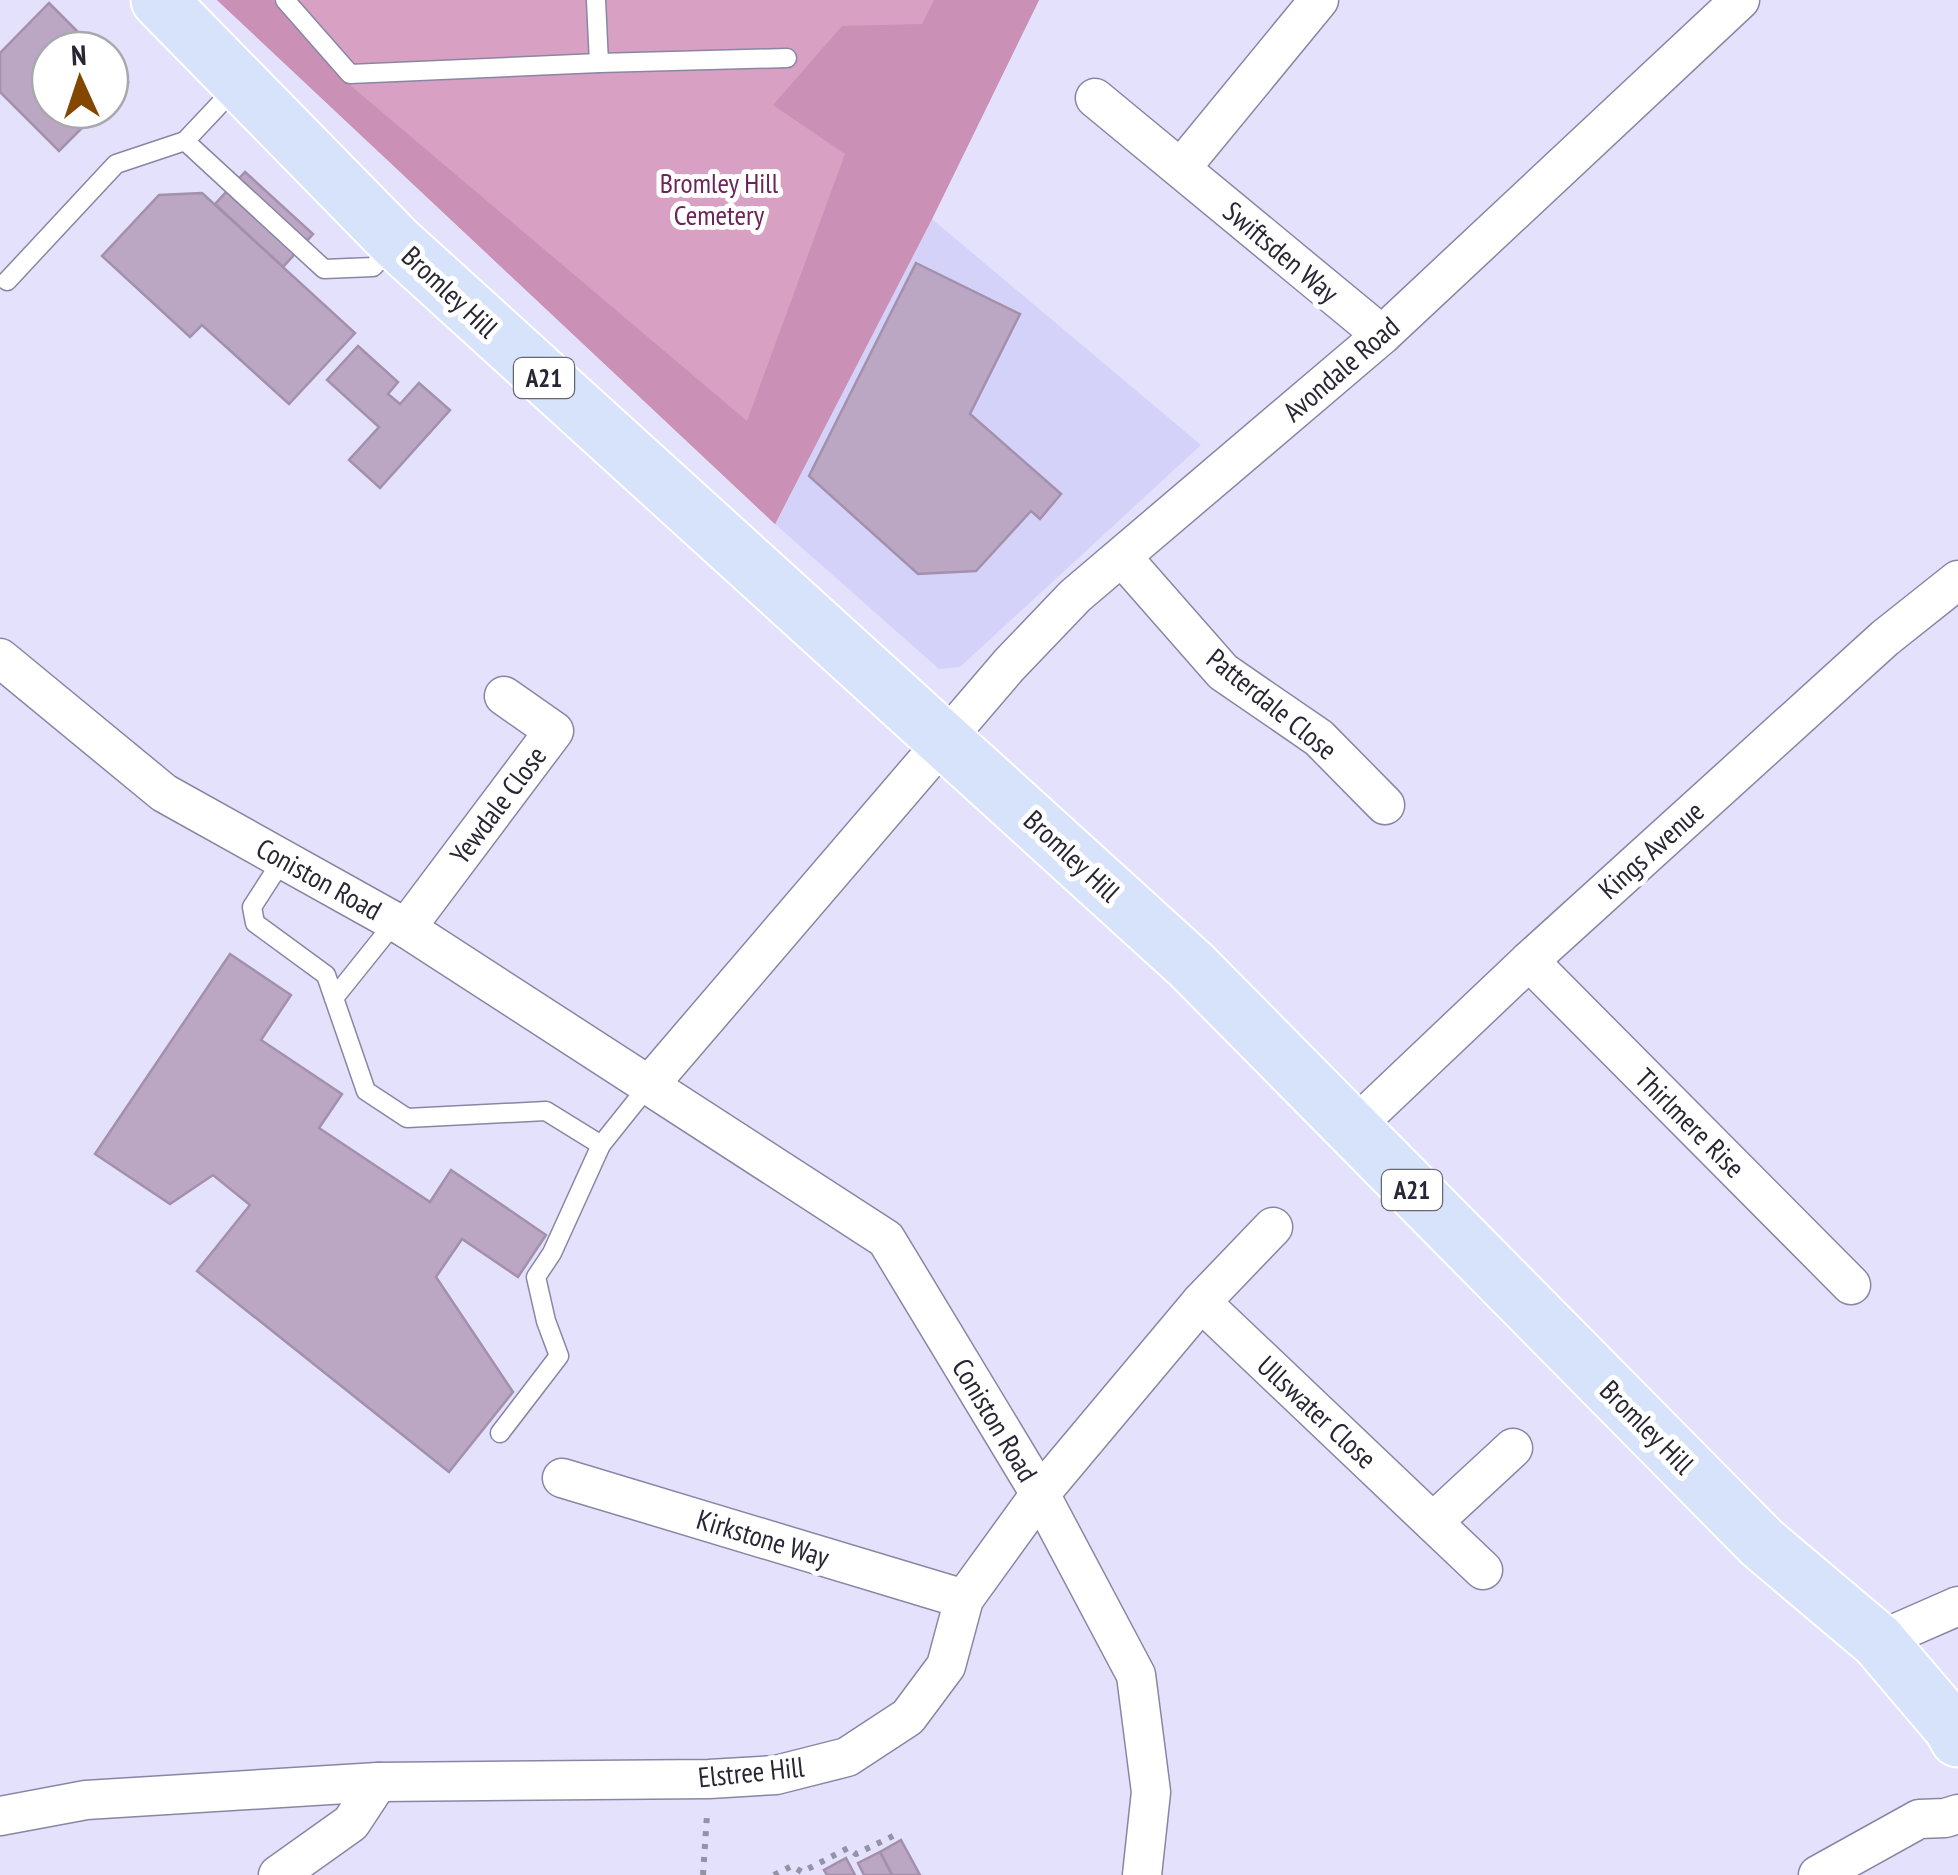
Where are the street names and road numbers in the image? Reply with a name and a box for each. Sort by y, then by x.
street label: Swiftsden Way [1216,193,1347,311]
street label: Bromley Hill [394,238,507,346]
street label: Avondale Road [1275,308,1407,429]
road number: A21 [514,358,574,398]
street label: Patterdale Close [1200,640,1345,767]
street label: Yewdale Close [441,738,554,871]
street label: Kings Avenue [1590,792,1711,907]
street label: Bromley Hill [1016,802,1129,910]
street label: Coniston Road [250,829,388,928]
street label: Thirlmere Rise [1628,1060,1753,1185]
road number: A21 [1382,1170,1442,1210]
street label: Ullswater Close [1250,1347,1385,1476]
street label: Coniston Road [944,1351,1047,1488]
street label: Bromley Hill [1592,1372,1703,1482]
street label: Kirkstone Way [693,1500,834,1575]
street label: Elstree Hill [696,1747,806,1795]

